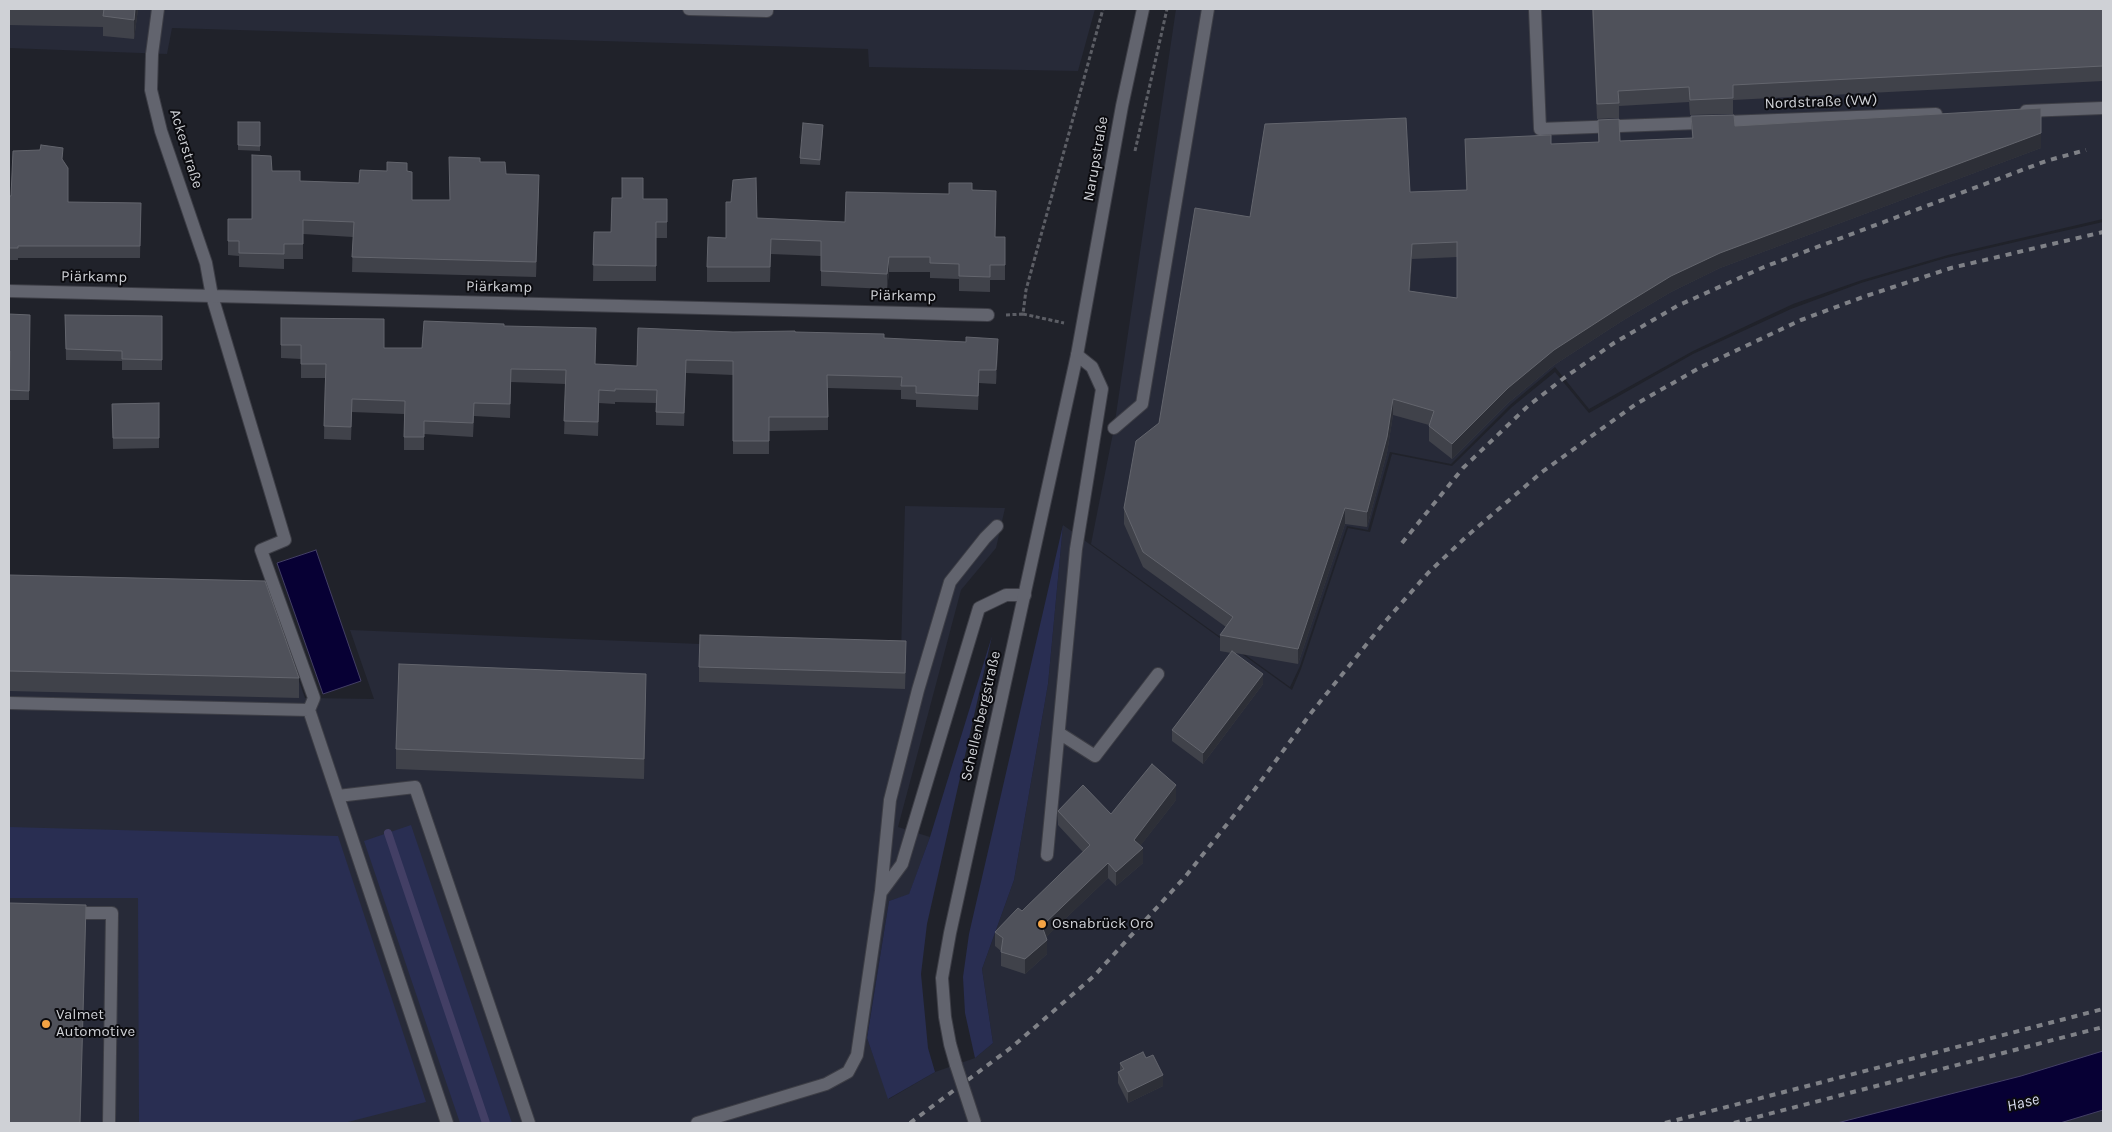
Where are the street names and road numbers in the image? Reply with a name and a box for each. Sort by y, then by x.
street label: Nordstraße (VW) [1764,91,1878,113]
street label: Ackerstraße [165,107,207,191]
street label: Narupstraße [1080,115,1112,203]
street label: Piärkamp [61,267,127,287]
street label: Piärkamp [466,277,532,297]
street label: Piärkamp [870,286,936,306]
street label: Schellenbergstraße [957,649,1005,783]

